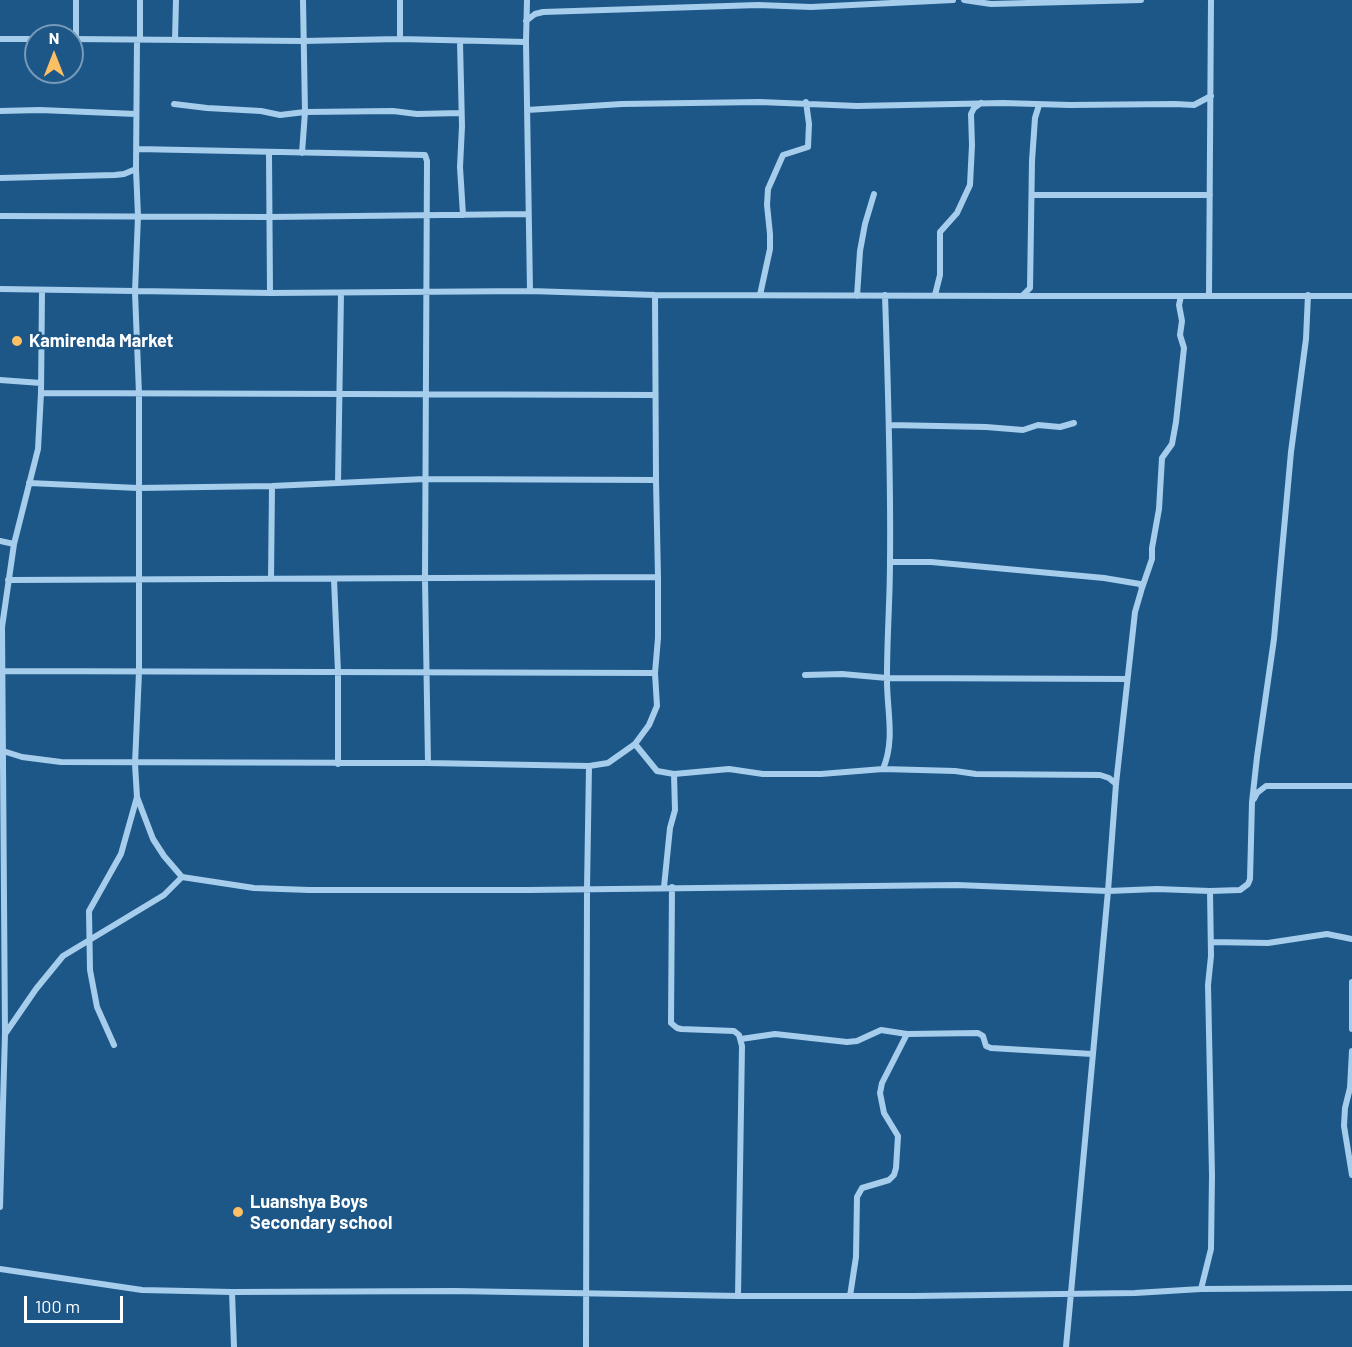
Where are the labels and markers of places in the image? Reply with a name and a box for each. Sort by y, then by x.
place label: Kamirenda Market [29,330,173,352]
marker: Kamirenda Market [10,334,24,348]
place label: Luanshya Boys Secondary school [250,1191,392,1234]
marker: Luanshya Boys Secondary school [231,1205,245,1219]

